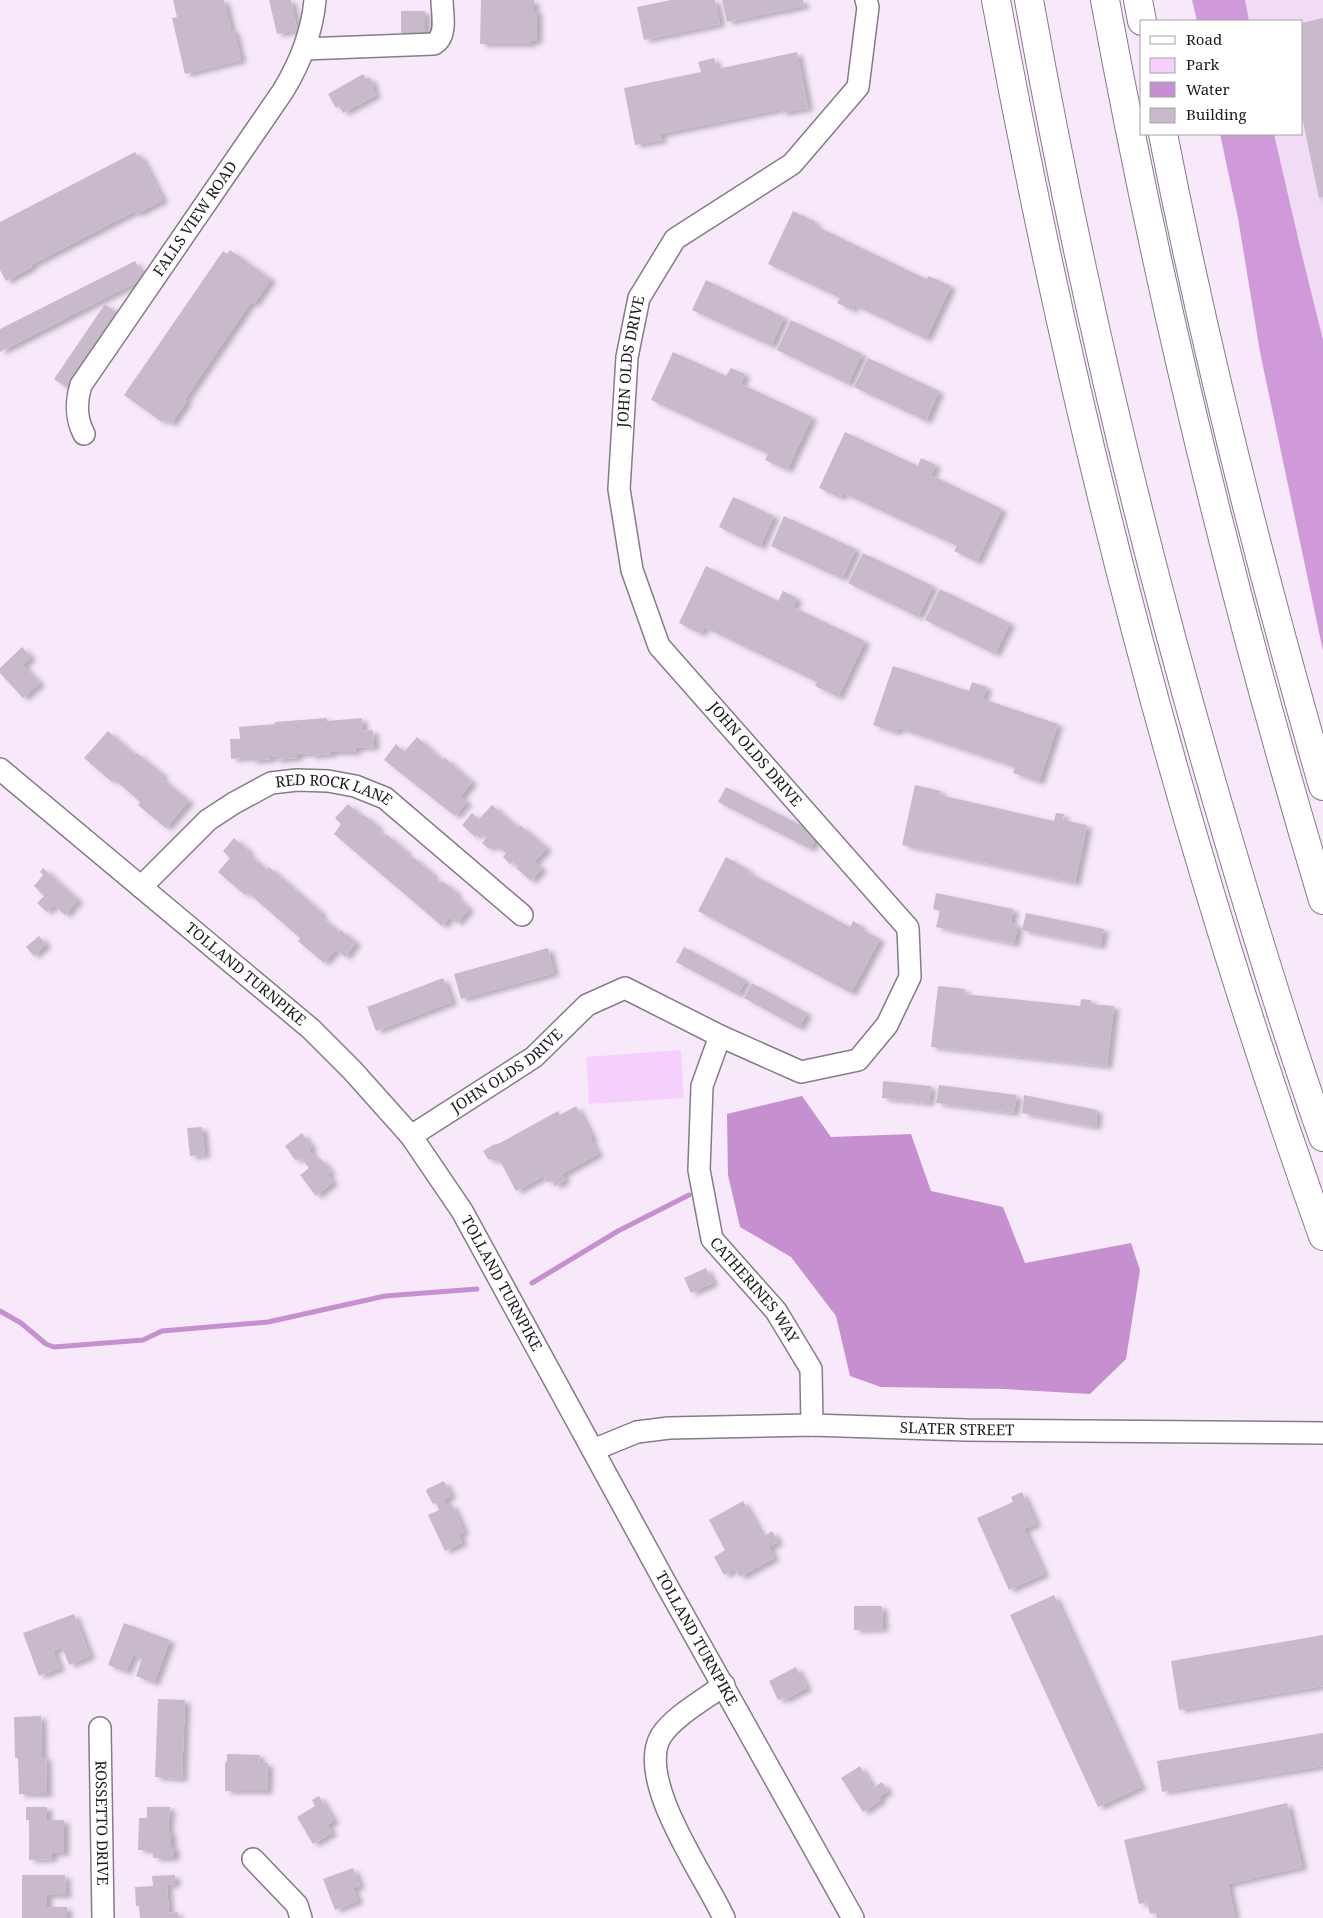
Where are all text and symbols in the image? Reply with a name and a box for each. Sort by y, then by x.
legend [1140,20,1303,135]
text: Road [1186,29,1222,49]
text: Park [1186,54,1220,74]
text: Water [1186,79,1229,99]
text: Building [1186,104,1247,124]
street label: FALLS VIEW ROAD [148,157,241,280]
street label: JOHN OLDS DRIVE [612,294,648,429]
street label: JOHN OLDS DRIVE [704,696,807,810]
street label: RED ROCK LANE [274,769,397,809]
street label: TOLLAND TURNPIKE [182,917,311,1030]
street label: JOHN OLDS DRIVE [446,1024,566,1117]
street label: TOLLAND TURNPIKE [457,1212,548,1354]
street label: CATHERINES WAY [706,1232,804,1347]
street label: SLATER STREET [900,1417,1014,1439]
street label: TOLLAND TURNPIKE [652,1567,743,1709]
street label: ROSSETTO DRIVE [92,1760,113,1886]

